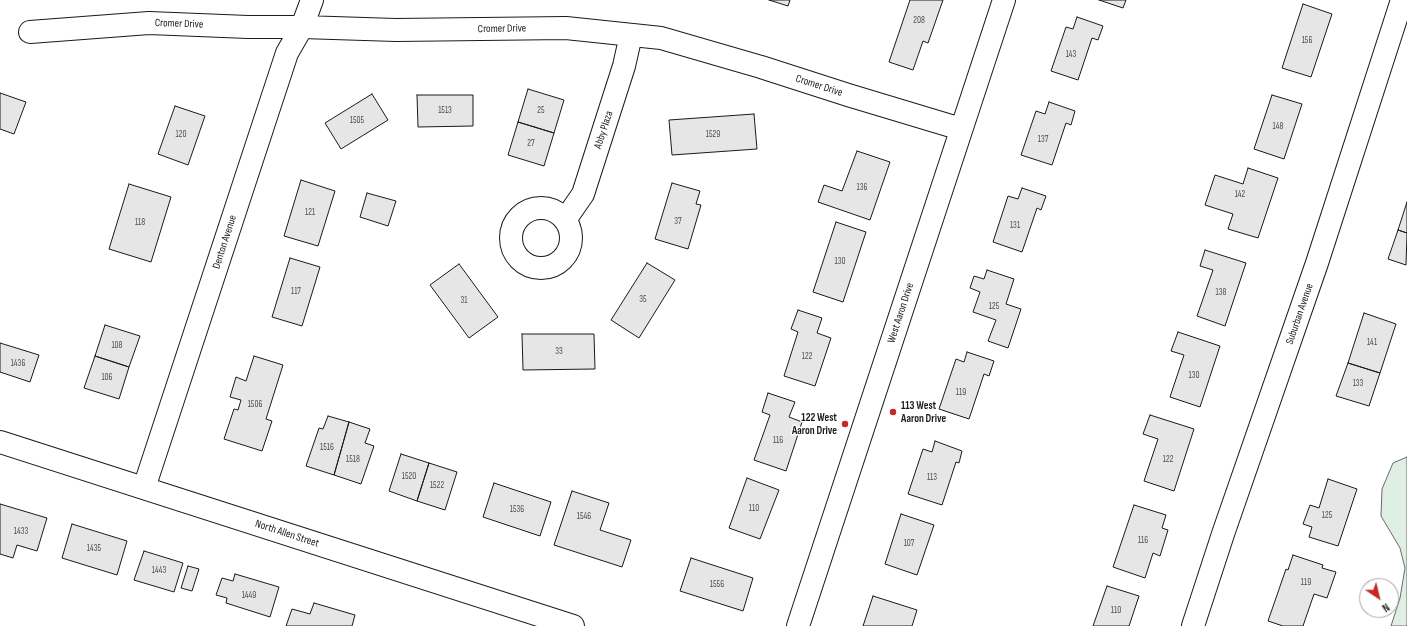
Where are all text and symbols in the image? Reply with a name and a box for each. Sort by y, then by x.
house number: 208 [913,16,925,26]
street label: Cromer Drive [155,17,203,31]
street label: Cromer Drive [478,22,526,36]
house number: 156 [1302,36,1312,46]
house number: 143 [1066,50,1076,60]
street label: Cromer Drive [794,72,844,100]
house number: 1513 [438,106,452,116]
house number: 25 [537,106,545,116]
street label: Abby Plaza [592,109,616,151]
house number: 1505 [350,116,364,126]
house number: 148 [1273,122,1283,132]
house number: 120 [176,130,186,140]
house number: 1529 [706,130,720,140]
house number: 137 [1038,135,1048,145]
house number: 27 [527,139,535,149]
house number: 136 [857,183,867,193]
house number: 142 [1235,190,1245,200]
house number: 121 [305,208,315,218]
street label: Denton Avenue [210,213,240,271]
house number: 37 [674,217,682,227]
house number: 118 [135,218,145,228]
house number: 131 [1010,221,1020,231]
house number: 130 [835,257,845,267]
street label: West Aaron Drive [885,281,917,345]
street label: Suburban Avenue [1283,282,1317,346]
house number: 117 [291,287,301,297]
house number: 138 [1216,288,1226,298]
house number: 35 [639,295,647,305]
house number: 31 [461,296,467,306]
house number: 125 [989,302,999,312]
house number: 141 [1367,338,1377,348]
house number: 108 [111,341,123,351]
house number: 33 [555,347,563,357]
house number: 122 [802,352,812,362]
house number: 1436 [11,359,25,369]
house number: 130 [1189,371,1199,381]
house number: 106 [101,373,113,383]
house number: 133 [1353,379,1363,389]
house number: 119 [956,388,966,398]
place label: 113 West Aaron Drive [901,399,946,425]
house number: 1506 [248,400,262,410]
marker: 113 West Aaron Drive [888,407,898,417]
place label: 122 West Aaron Drive [792,411,837,437]
marker: 122 West Aaron Drive [840,419,850,429]
house number: 116 [773,436,783,446]
house number: 1516 [320,443,334,453]
house number: 1518 [346,455,360,465]
house number: 122 [1163,455,1173,465]
house number: 1520 [402,472,416,482]
house number: 113 [927,473,937,483]
house number: 1522 [430,481,444,491]
house number: 110 [749,504,759,514]
house number: 1536 [510,505,524,515]
house number: 125 [1322,511,1332,521]
house number: 1546 [577,512,591,522]
street label: North Allen Street [253,517,321,551]
house number: 1433 [14,527,28,537]
house number: 116 [1138,536,1148,546]
house number: 107 [904,539,914,549]
house number: 1435 [87,544,101,554]
house number: 1443 [152,566,166,576]
house number: 119 [1301,578,1311,588]
north arrow [1359,578,1399,618]
house number: 1556 [710,580,724,590]
house number: 1449 [242,591,256,601]
text: N [1379,600,1392,614]
house number: 110 [1111,606,1121,616]

